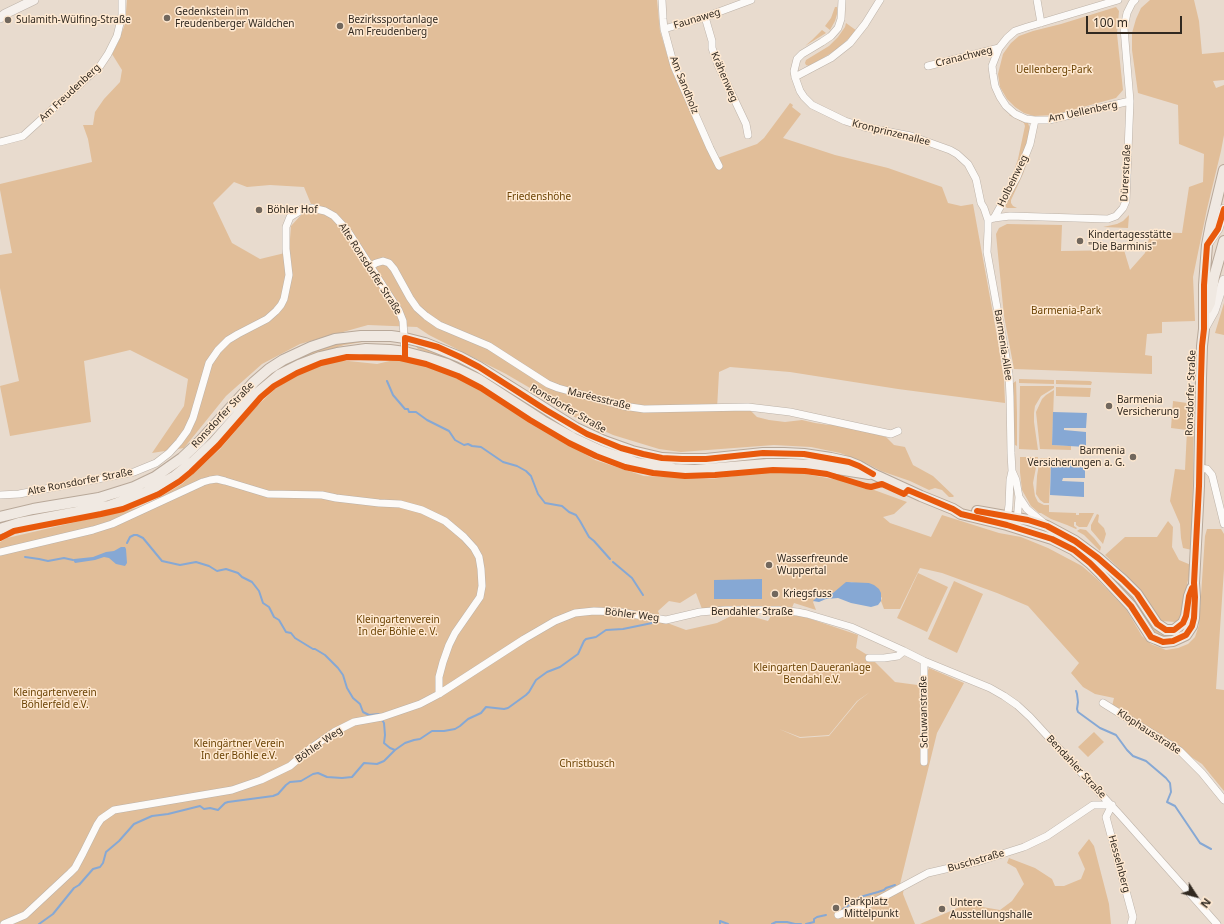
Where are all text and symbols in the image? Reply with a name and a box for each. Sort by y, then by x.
place label: Gedenkstein im Freudenberger Wäldchen [175,6,294,30]
street label: Faunaweg [672,6,722,32]
scale bar [1088,8,1184,34]
marker: Gedenkstein im Freudenberger Wäldchen [162,13,172,23]
place label: Sulamith-Wülfing-Straße [16,14,131,26]
place label: Bezirkssportanlage Am Freudenberg [348,14,438,38]
text: 100 m [1093,14,1128,31]
marker: Sulamith-Wülfing-Straße [3,15,13,25]
marker: Bezirkssportanlage Am Freudenberg [335,21,345,31]
street label: Cranachweg [934,44,994,70]
street label: Krähenweg [708,50,740,104]
street label: Am Sandholz [667,54,701,116]
street label: Am Freudenberg [37,62,103,124]
park label: Uellenberg-Park [1016,64,1092,76]
street label: Am Uellenberg [1047,99,1119,125]
street label: Kronprinzenallee [851,118,931,148]
street label: Dürerstraße [1119,144,1133,202]
street label: Holbeinweg [995,153,1031,209]
park label: Friedenshöhe [507,191,571,203]
place label: Böhler Hof [267,204,318,216]
marker: Böhler Hof [254,205,264,215]
street label: Alte Ronsdorfer Straße [336,221,404,317]
place label: Kindertagesstätte "Die Barminis" [1088,229,1172,252]
marker: Kindertagesstätte "Die Barminis" [1075,236,1085,246]
park label: Barmenia-Park [1031,305,1101,317]
street label: Barmenia-Allee [991,309,1015,381]
street label: Ronsdorfer Straße [1184,350,1198,436]
street label: Ronsdorfer Straße [189,379,257,451]
street label: Ronsdorfer Straße [528,382,608,436]
street label: Maréesstraße [566,385,632,413]
place label: Barmenia Versicherung [1117,394,1179,418]
marker: Barmenia Versicherung [1104,401,1114,411]
place label: Barmenia Versicherungen a. G. [1028,445,1125,468]
marker: Barmenia Versicherungen a. G. [1128,452,1138,462]
street label: Alte Ronsdorfer Straße [26,466,134,498]
place label: Wasserfreunde Wuppertal [777,553,848,576]
marker: Wasserfreunde Wuppertal [764,560,774,570]
place label: Kriegsfuss [783,588,832,600]
marker: Kriegsfuss [770,589,780,599]
street label: Böhler Weg [604,606,660,624]
street label: Bendahler Straße [711,606,793,618]
park label: Kleingartenverein In der Böhle e. V. [356,614,440,638]
park label: Kleingarten Daueranlage Bendahl e.V. [753,662,871,686]
street label: Schuwanstraße [917,676,931,748]
park label: Kleingartenverein Böhlerfeld e.V. [13,687,97,710]
street label: Klophausstraße [1115,707,1183,757]
street label: Böhler Weg [293,724,345,766]
street label: Bendahler Straße [1044,733,1108,801]
park label: Kleingärtner Verein In der Böhle e.V. [194,738,284,762]
park label: Christbusch [559,758,615,770]
street label: Hesselnberg [1106,834,1132,894]
street label: Buschstraße [946,847,1006,875]
north arrow [1176,876,1216,916]
text: N [1197,895,1215,911]
place label: Parkplatz Mittelpunkt [844,896,899,920]
place label: Untere Ausstellungshalle [950,897,1032,920]
marker: Parkplatz Mittelpunkt [831,903,841,913]
marker: Untere Ausstellungshalle [937,904,947,914]

